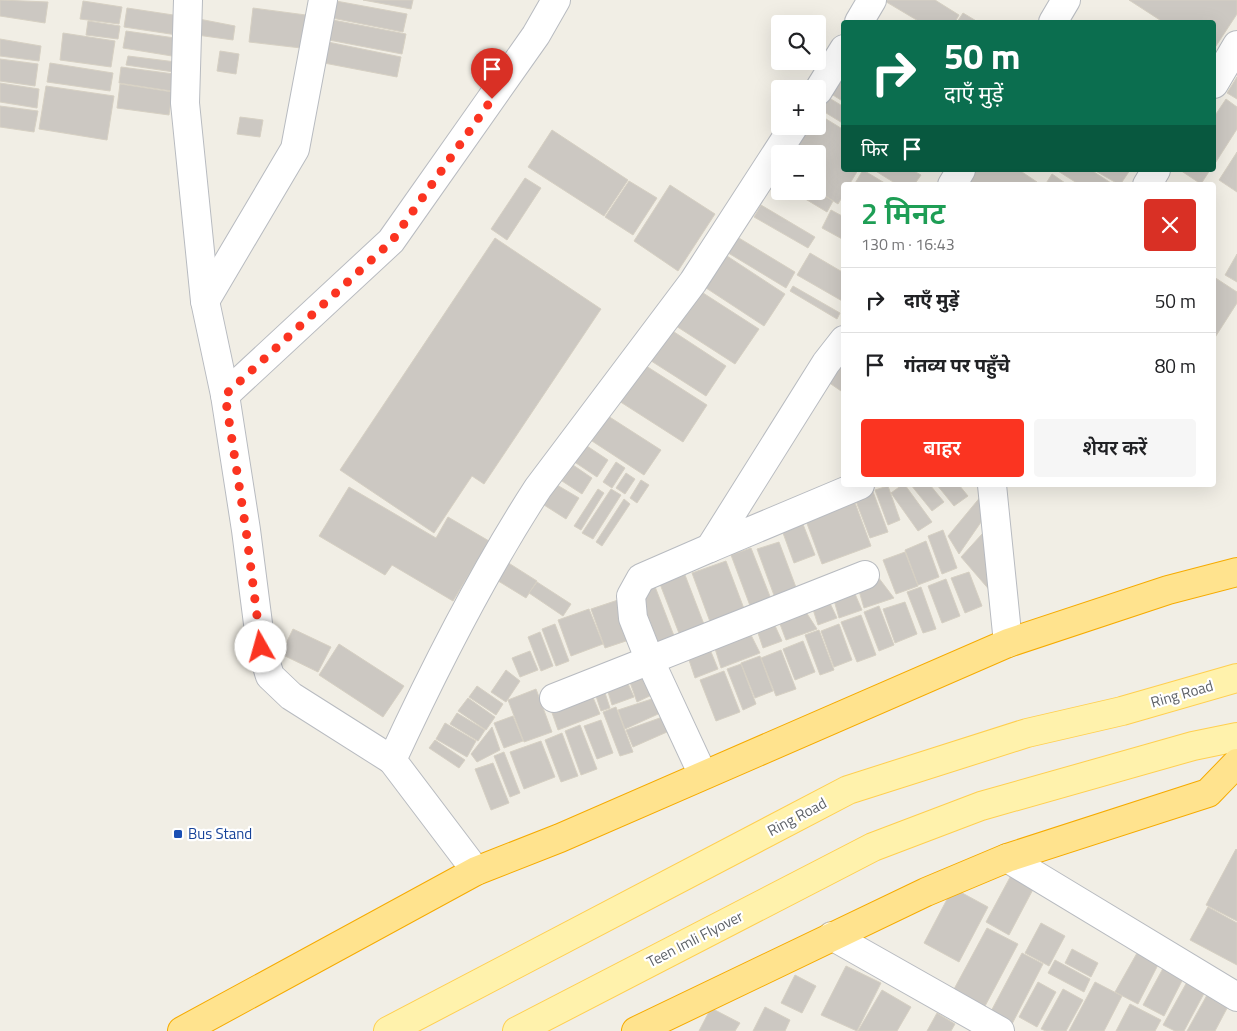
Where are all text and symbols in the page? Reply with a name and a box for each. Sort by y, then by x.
map controls [771,15,826,200]
button: search [771,15,826,70]
text: 50 m [944,29,1020,83]
icon: right [861,40,926,105]
pin [471,48,513,99]
icon: arrive [478,55,506,83]
text: दाएँ मुड़ें [944,77,1003,111]
button: + [771,80,826,135]
text: फिर [861,134,888,163]
icon: arrive [898,135,926,163]
button: − [771,145,826,200]
text: 2 मिनट [861,190,945,236]
button: close [1144,199,1196,251]
text: 130 m · 16:43 [861,232,955,256]
text: दाएँ मुड़ें [904,285,959,314]
icon: right [861,286,889,314]
text: 50 m [1155,286,1196,315]
text: गंतव्य पर पहुँचे [904,350,1010,379]
icon: arrive [861,351,889,379]
text: 80 m [1155,351,1196,380]
button: बाहर [861,419,1024,477]
button: शेयर करें [1034,419,1196,477]
position arrow [234,620,286,672]
street label: Ring Road [1148,674,1216,713]
street label: Ring Road [763,791,830,842]
place label: Bus Stand [188,822,252,845]
marker: Bus Stand [172,828,184,840]
street label: Teen Imli Flyover [643,904,747,973]

